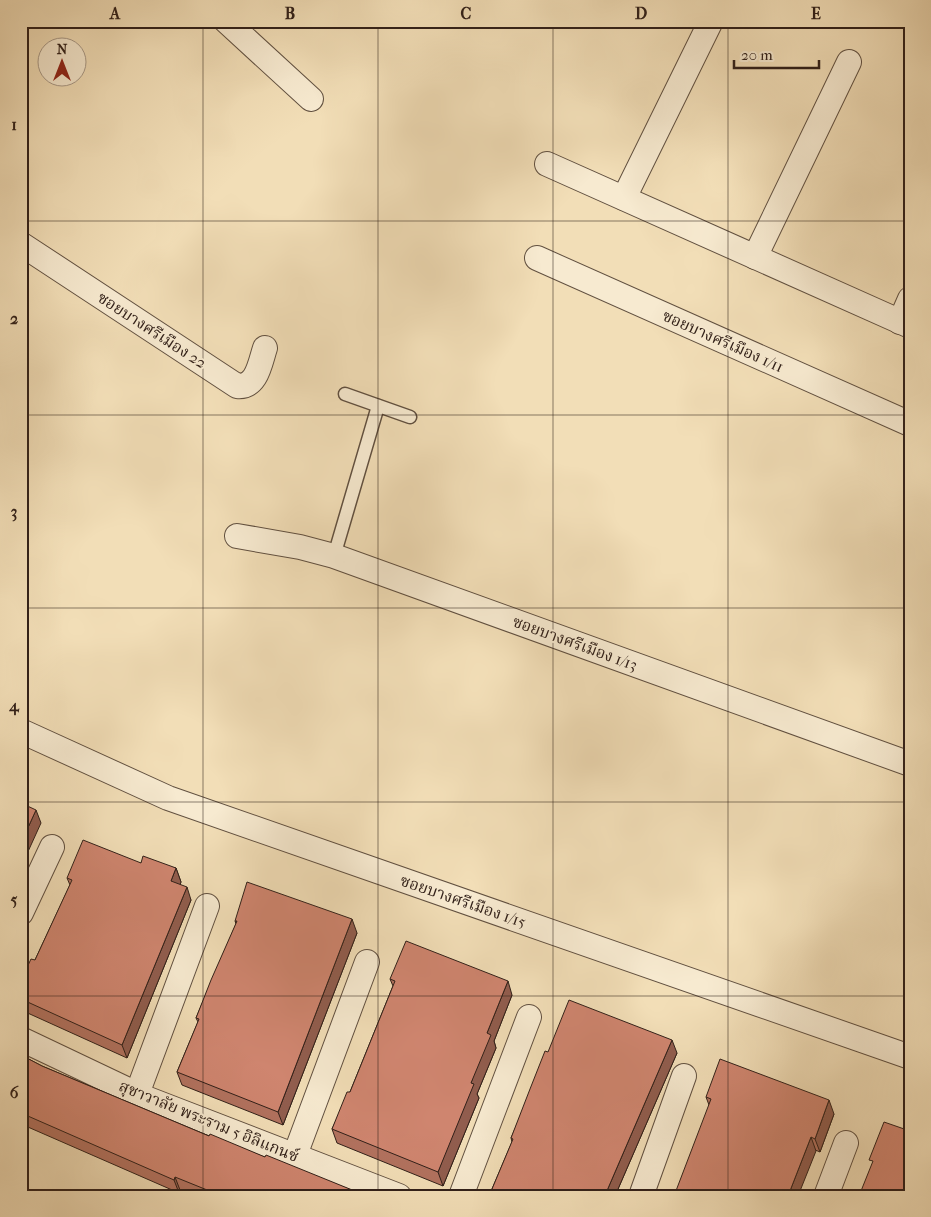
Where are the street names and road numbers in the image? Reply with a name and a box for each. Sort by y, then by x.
street label: ซอยบางศรีเมือง 22 [94,288,210,372]
street label: ซอยบางศรีเมือง 1/11 [660,306,786,376]
street label: ซอยบางศรีเมือง 1/13 [510,612,640,674]
street label: ซอยบางศรีเมือง 1/15 [398,871,528,931]
street label: สุชาวาลัย พระราม 5 อิลิแกนซ์ [116,1076,302,1168]

